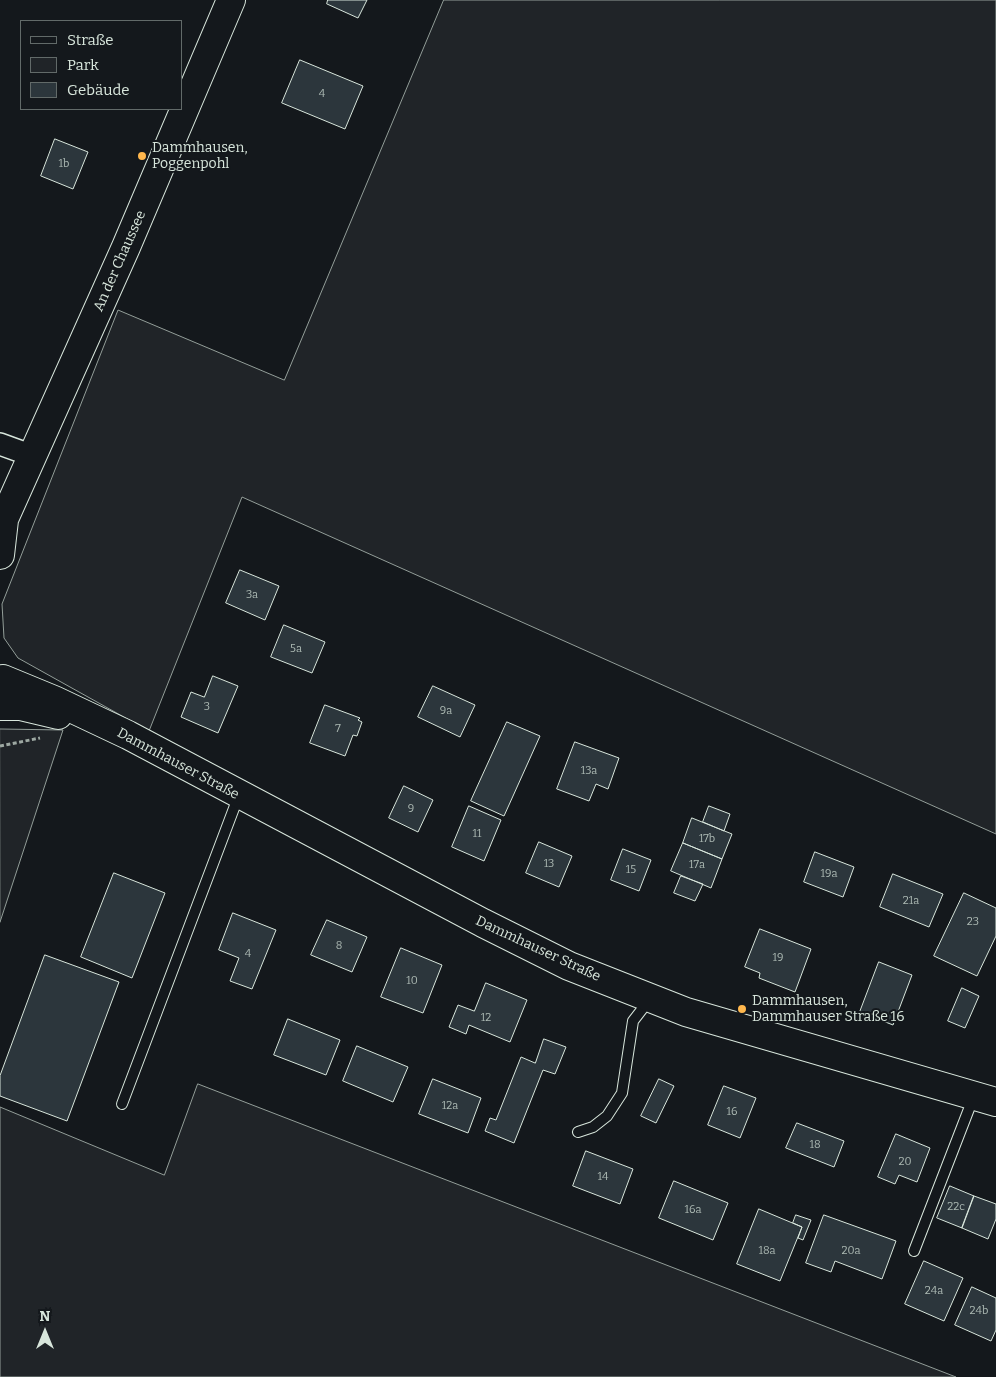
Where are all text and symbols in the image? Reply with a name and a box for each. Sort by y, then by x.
legend [20,20,182,110]
text: Straße [67,31,113,49]
text: Park [67,56,99,74]
text: Gebäude [67,81,130,99]
house number: 4 [319,87,325,101]
place label: Dammhausen, Poggenpohl [152,140,248,172]
marker: Dammhausen, Poggenpohl [136,150,148,162]
house number: 1b [59,157,69,171]
street label: An der Chaussee [90,208,150,314]
house number: 3a [246,588,258,602]
house number: 5a [290,642,302,656]
house number: 3 [204,700,210,714]
house number: 9a [440,704,452,718]
house number: 7 [335,722,341,736]
street label: Dammhauser Straße [114,725,242,803]
house number: 13a [581,764,597,778]
house number: 9 [408,802,414,816]
house number: 11 [473,827,481,841]
house number: 17b [699,832,715,846]
house number: 13 [544,857,554,871]
house number: 17a [689,858,705,872]
house number: 15 [626,863,636,877]
house number: 19a [821,867,837,881]
house number: 21a [903,894,919,908]
street label: Dammhauser Straße [473,913,603,985]
house number: 23 [967,915,979,929]
house number: 8 [336,939,342,953]
house number: 4 [245,947,251,961]
house number: 19 [773,951,783,965]
house number: 10 [406,974,418,988]
place label: Dammhausen, Dammhauser Straße 16 [752,993,905,1026]
marker: Dammhausen, Dammhauser Straße 16 [736,1003,748,1015]
house number: 12 [481,1011,491,1025]
house number: 12a [442,1099,458,1113]
house number: 16 [727,1105,737,1119]
house number: 18 [809,1138,821,1152]
house number: 20 [898,1155,912,1169]
house number: 14 [598,1170,608,1184]
house number: 22c [947,1200,965,1214]
house number: 16a [685,1203,701,1217]
house number: 18a [759,1244,775,1258]
house number: 20a [841,1244,861,1258]
house number: 24a [925,1284,943,1298]
house number: 24b [970,1304,988,1318]
north arrow [20,1307,70,1357]
text: N [40,1308,50,1325]

